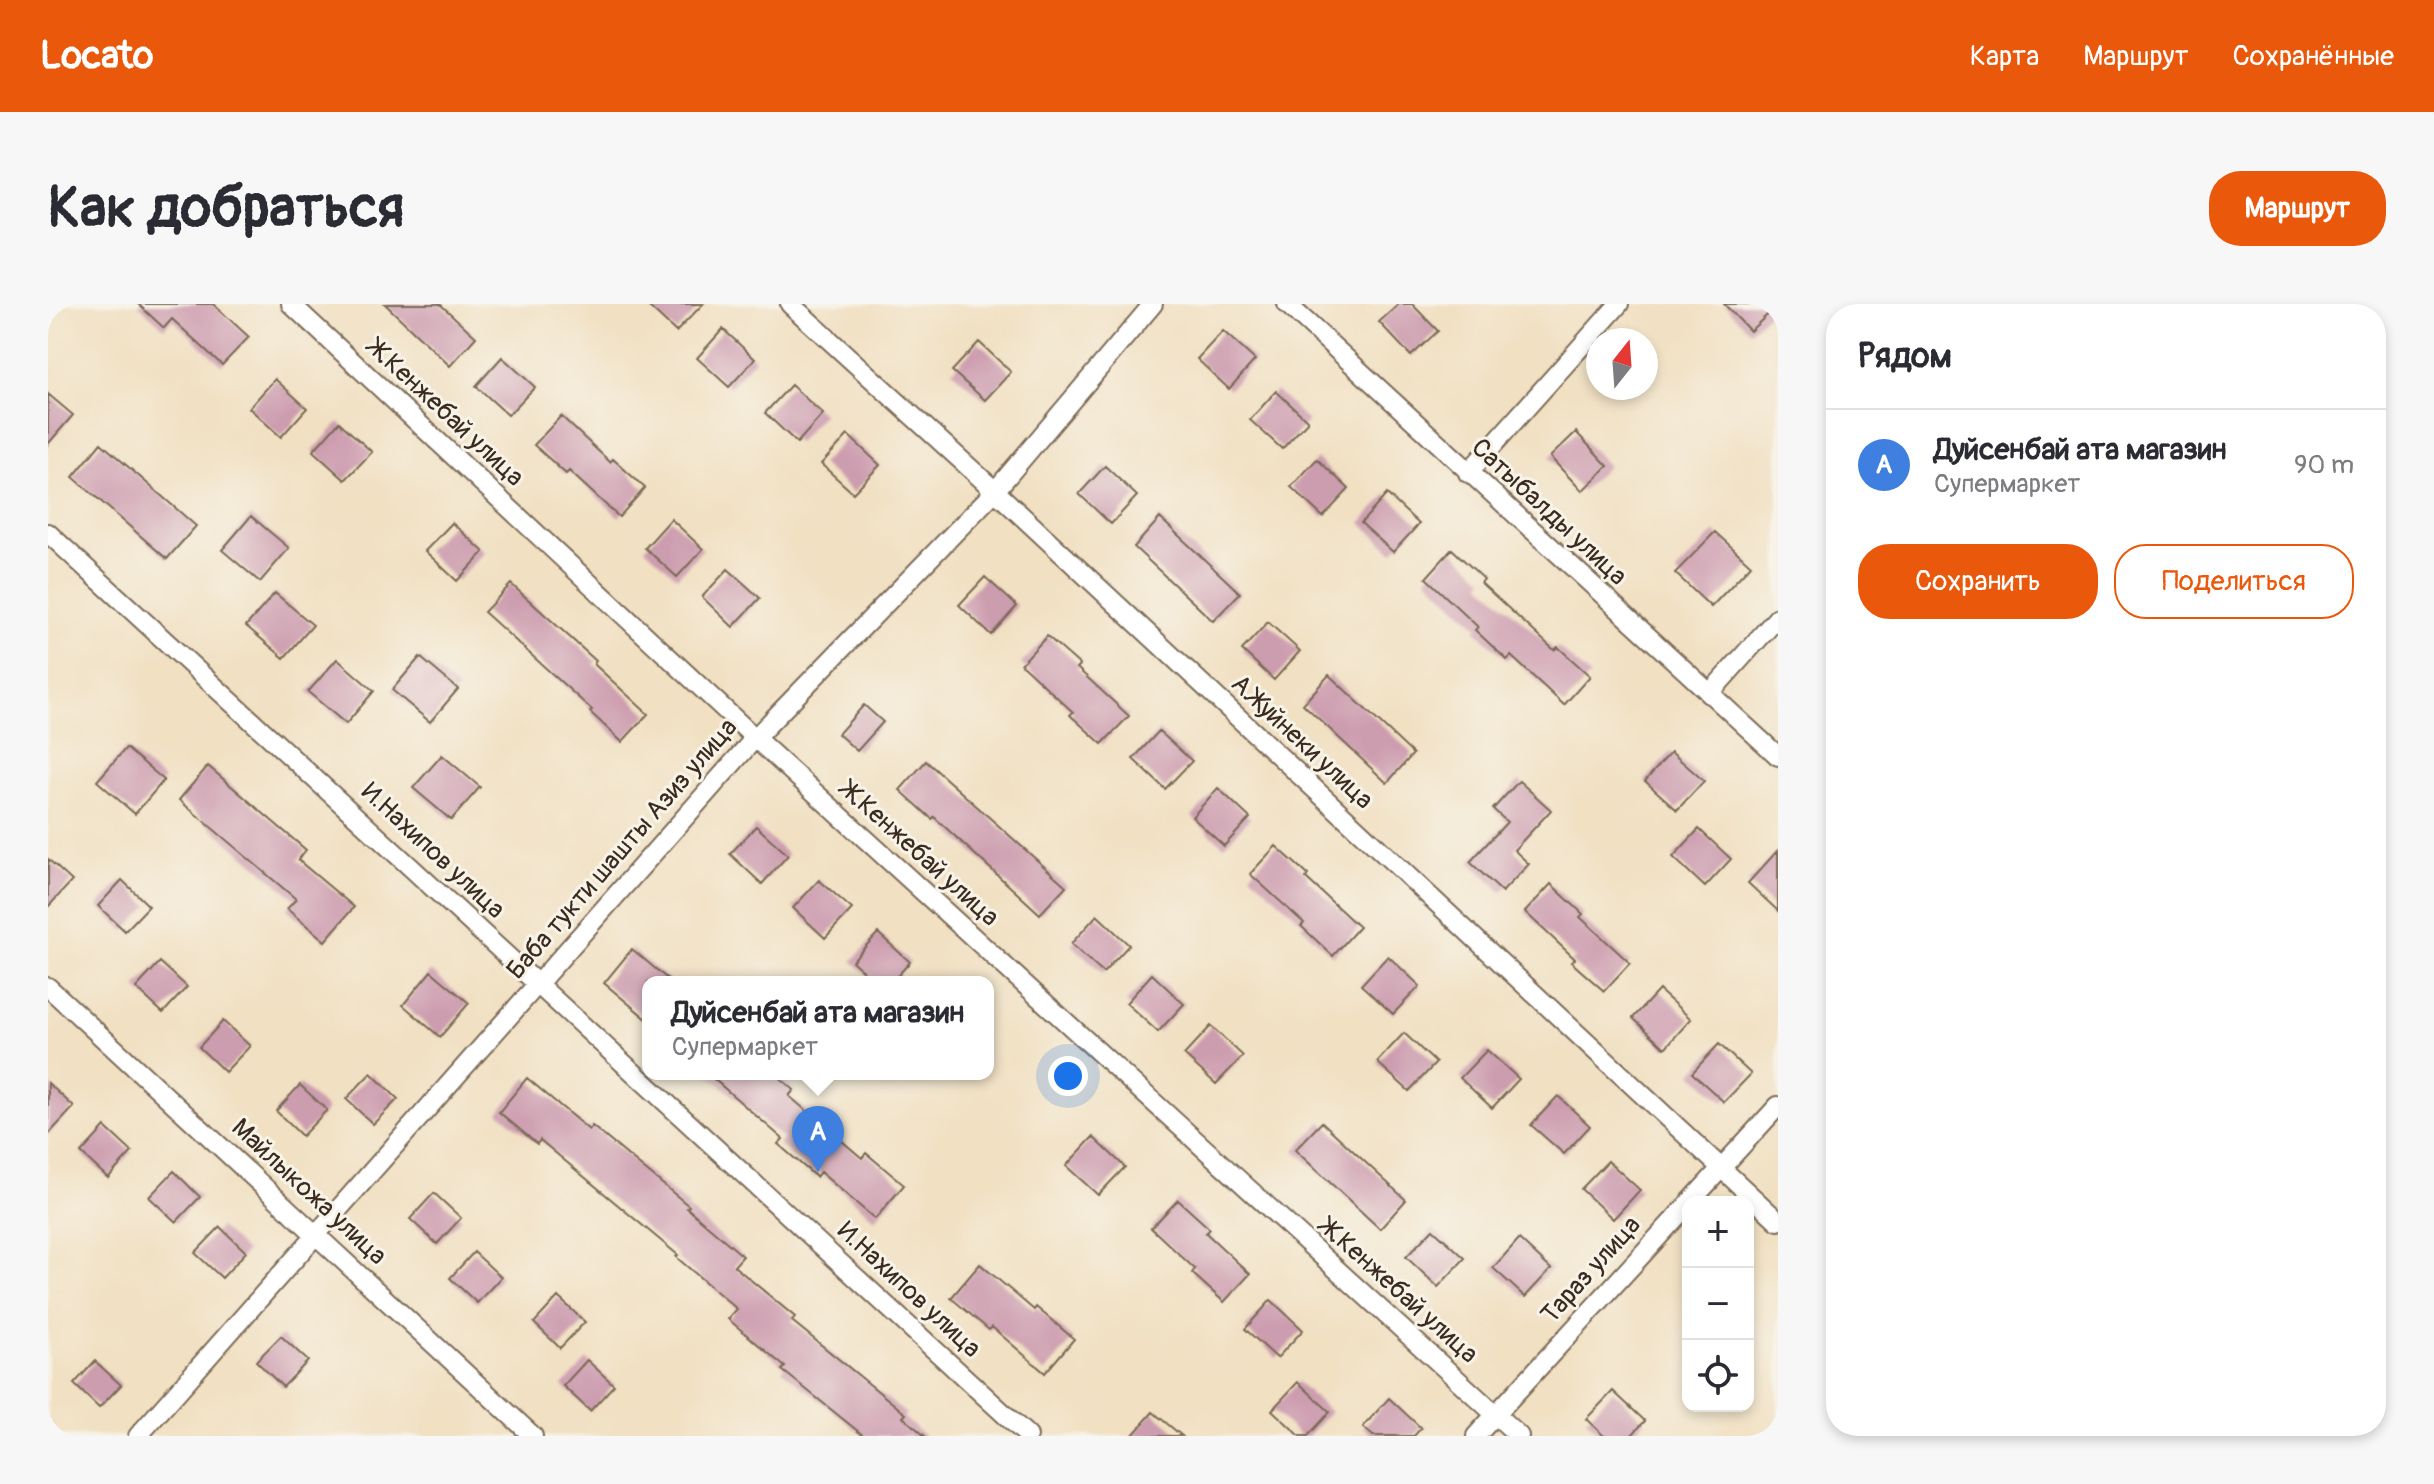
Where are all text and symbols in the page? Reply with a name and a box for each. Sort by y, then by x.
text: Locato [40,32,153,80]
text: Карта [1970,39,2039,74]
text: Маршрут [2083,39,2189,74]
text: Сохранённые [2233,39,2394,74]
button: Маршрут [2209,171,2386,246]
text: Как добраться [48,174,404,243]
north arrow [1586,328,1658,400]
street label: Ж.Кенжебай улица [359,330,531,493]
text: Рядом [1858,335,1952,378]
text: Дуйсенбай ата магазин [1934,431,2226,468]
street label: Сатыбалды улица [1464,432,1634,592]
text: A [1876,449,1892,481]
text: 90 m [2294,449,2354,481]
text: Супермаркет [1934,468,2080,500]
button: Сохранить [1858,544,2098,619]
button: Поделиться [2114,544,2354,619]
street label: А.Жуйнеки улица [1224,668,1380,816]
street label: Баба тукти шашты Азиз улица [500,712,744,986]
street label: Ж.Кенжебай улица [831,772,1006,933]
street label: И.Нахипов улица [355,776,511,926]
popup [642,976,994,1080]
text: Дуйсенбай ата магазин [672,994,964,1031]
text: Супермаркет [672,1031,818,1063]
your location [1048,1056,1088,1096]
pin: A [792,1106,844,1172]
street label: Майлыкожа улица [225,1112,393,1272]
map controls [1682,1196,1754,1412]
button: + [1682,1196,1754,1268]
street label: Ж.Кенжебай улица [1310,1209,1485,1370]
street label: Тараз улица [1534,1210,1648,1330]
street label: И.Нахипов улица [831,1215,987,1365]
button: − [1682,1268,1754,1340]
button: locate [1682,1340,1754,1412]

